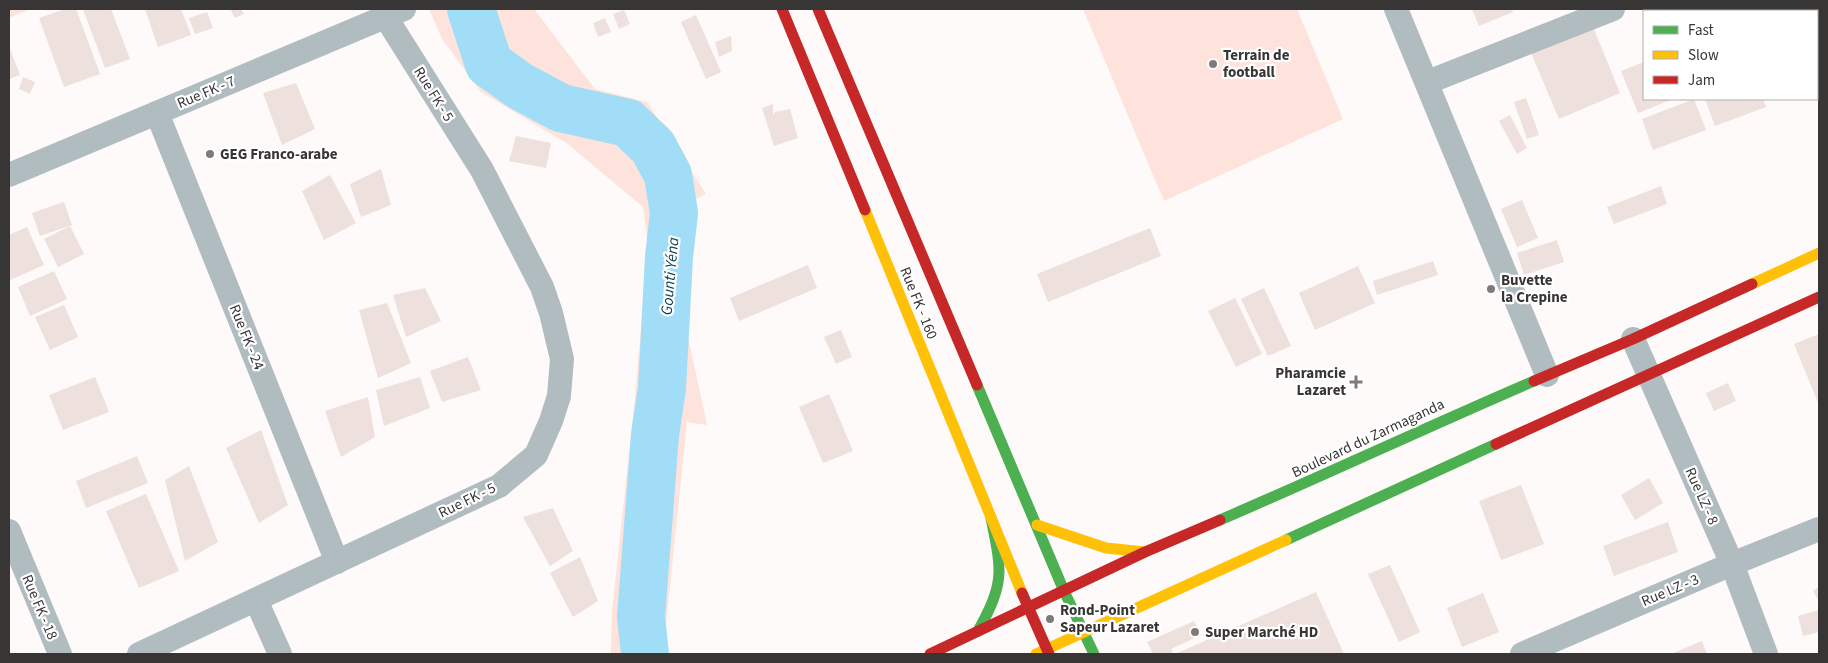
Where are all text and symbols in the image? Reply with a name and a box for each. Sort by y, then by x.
legend [1643,10,1818,100]
text: Fast [1688,20,1714,41]
place label: Terrain de football [1223,45,1290,83]
text: Slow [1688,45,1719,66]
marker: Terrain de football [1207,58,1219,70]
street label: Rue FK - 5 [408,63,459,126]
text: Jam [1688,70,1715,91]
street label: Rue FK - 7 [174,71,239,114]
place label: GEG Franco-arabe [220,144,338,165]
marker: GEG Franco-arabe [204,148,216,160]
water label: Gounti Yéna [656,236,684,316]
street label: Rue FK - 160 [895,264,943,342]
place label: Buvette la Crepine [1501,270,1568,308]
marker: Buvette la Crepine [1485,283,1497,295]
street label: Rue FK - 24 [224,301,269,374]
place label: Pharamcie Lazaret [1275,363,1346,401]
marker: Pharamcie Lazaret [1350,376,1362,388]
street label: Boulevard du Zarmaganda [1288,394,1448,483]
street label: Rue LZ - 8 [1680,464,1723,528]
street label: Rue FK - 5 [435,478,499,523]
street label: Rue LZ - 3 [1638,569,1702,612]
street label: Rue FK - 18 [16,571,63,643]
place label: Rond-Point Sapeur Lazaret [1060,600,1160,638]
marker: Rond-Point Sapeur Lazaret [1044,613,1056,625]
place label: Super Marché HD [1205,622,1318,643]
marker: Super Marché HD [1189,626,1201,638]

